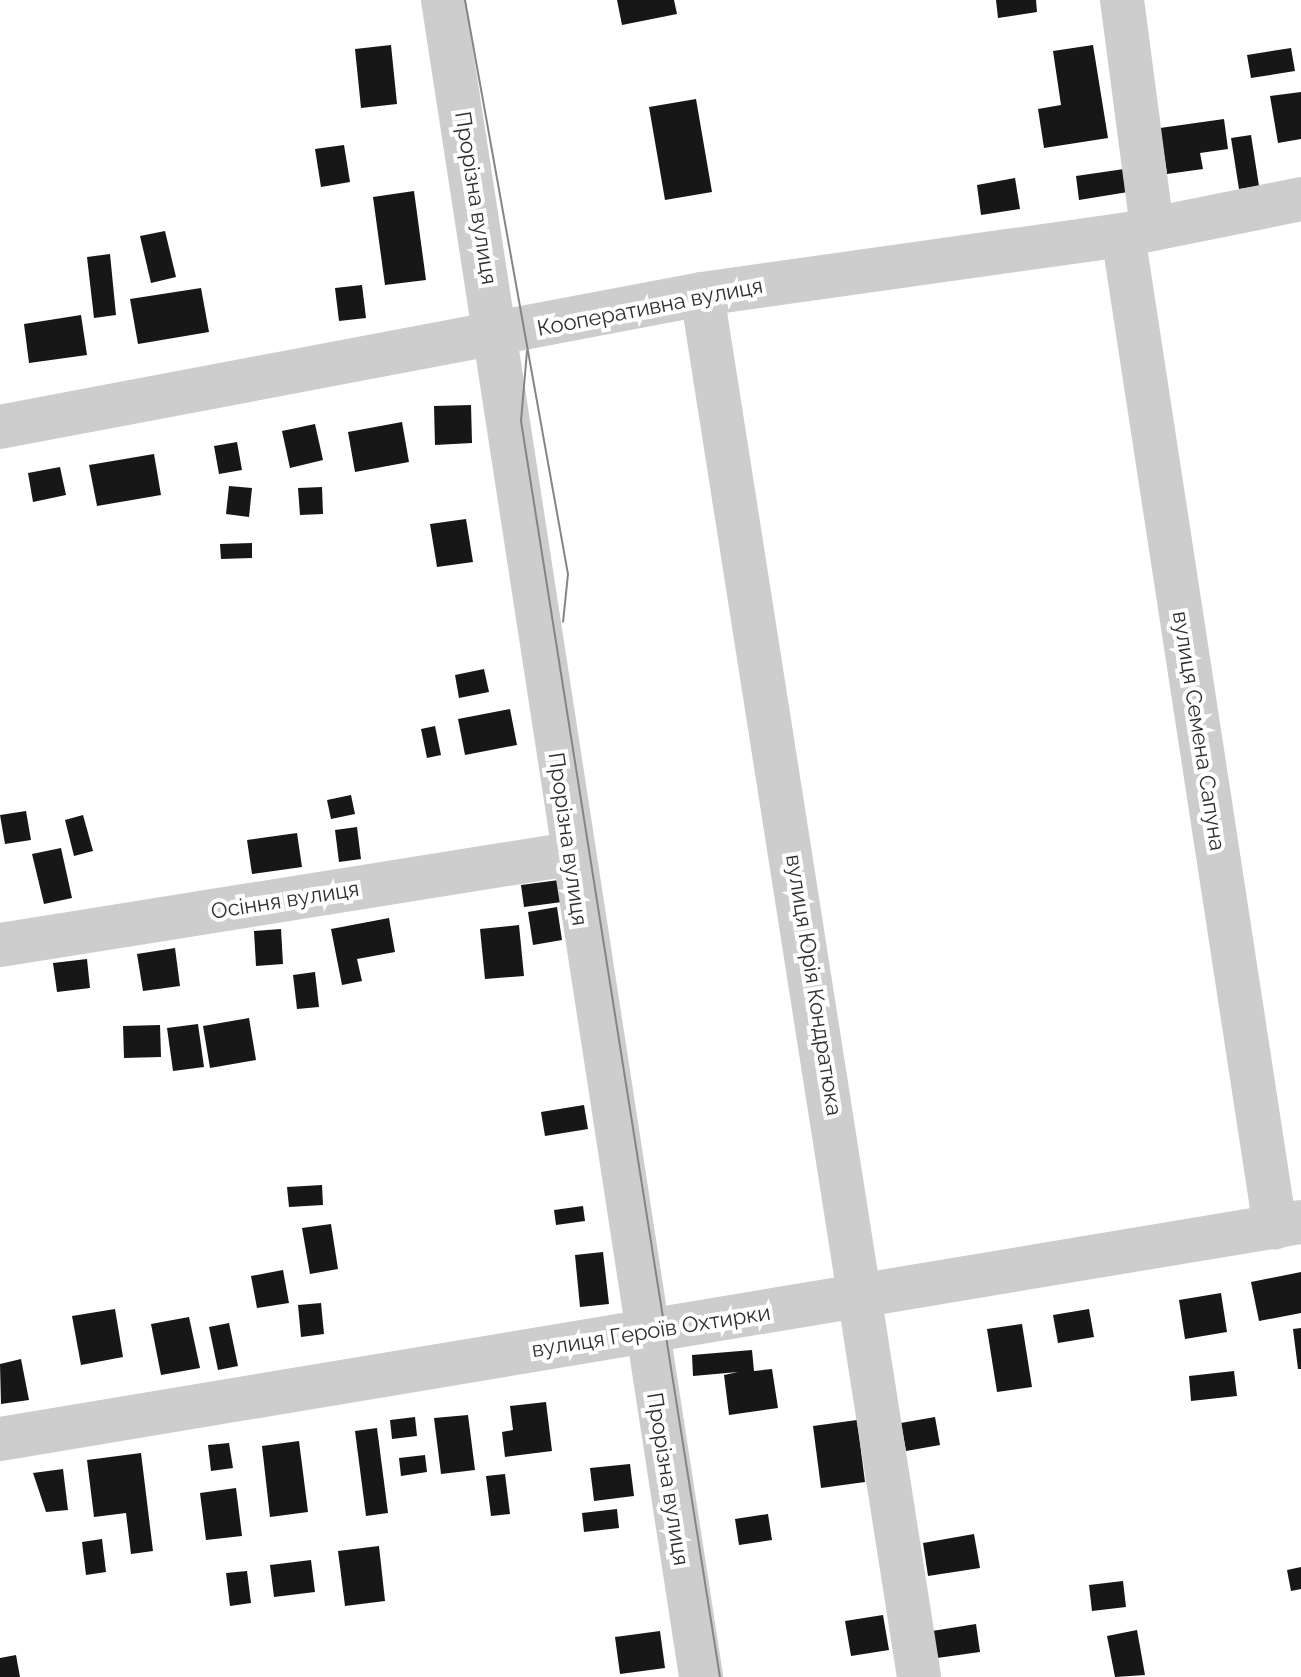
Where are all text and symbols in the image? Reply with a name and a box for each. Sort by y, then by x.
street label: Прорізна вулиця [449,110,503,286]
street label: Кооперативна вулиця [535,272,765,342]
street label: вулиця Семена Сапуна [1167,609,1231,853]
street label: Прорізна вулиця [543,751,593,927]
street label: вулиця Юрія Кондратюка [780,852,848,1118]
street label: Осіння вулиця [209,875,361,925]
street label: вулиця Героїв Охтирки [530,1299,772,1363]
street label: Прорізна вулиця [641,1391,695,1567]

